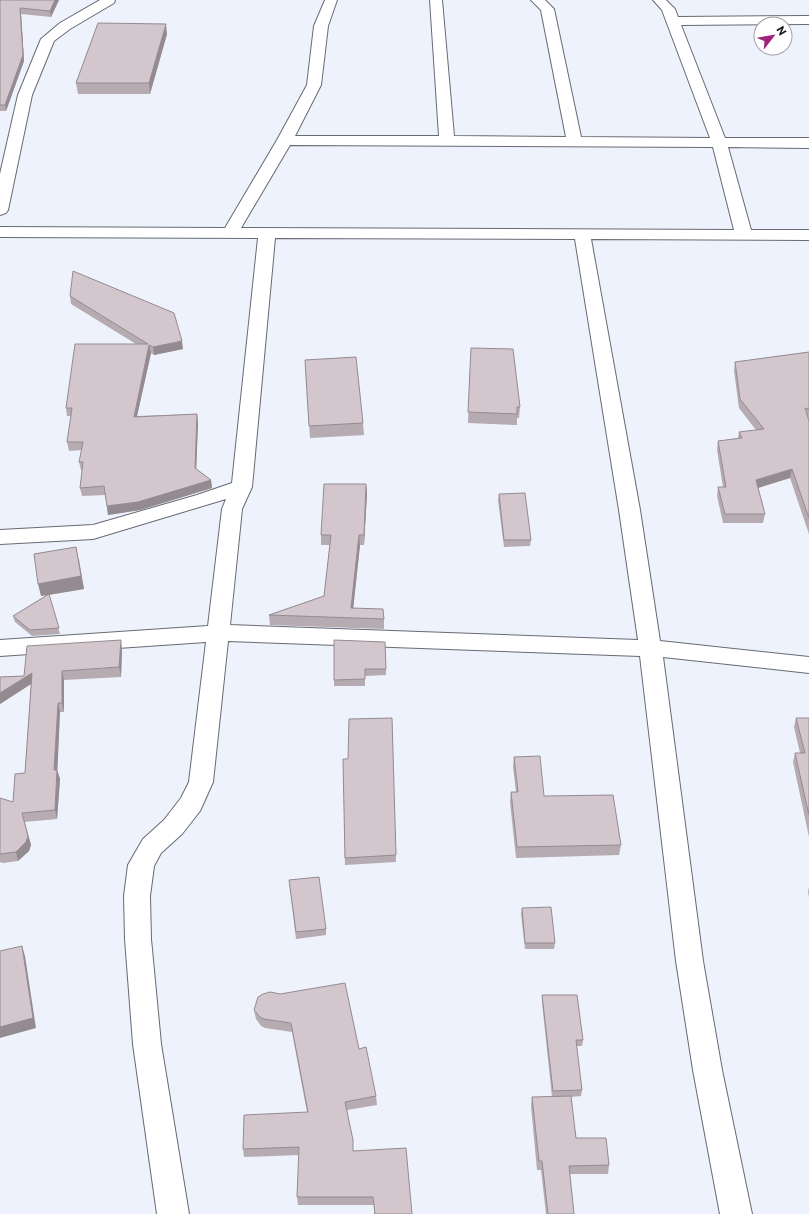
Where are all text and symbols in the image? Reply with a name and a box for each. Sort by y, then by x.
north arrow [753,16,793,56]
text: N [774,24,790,37]

